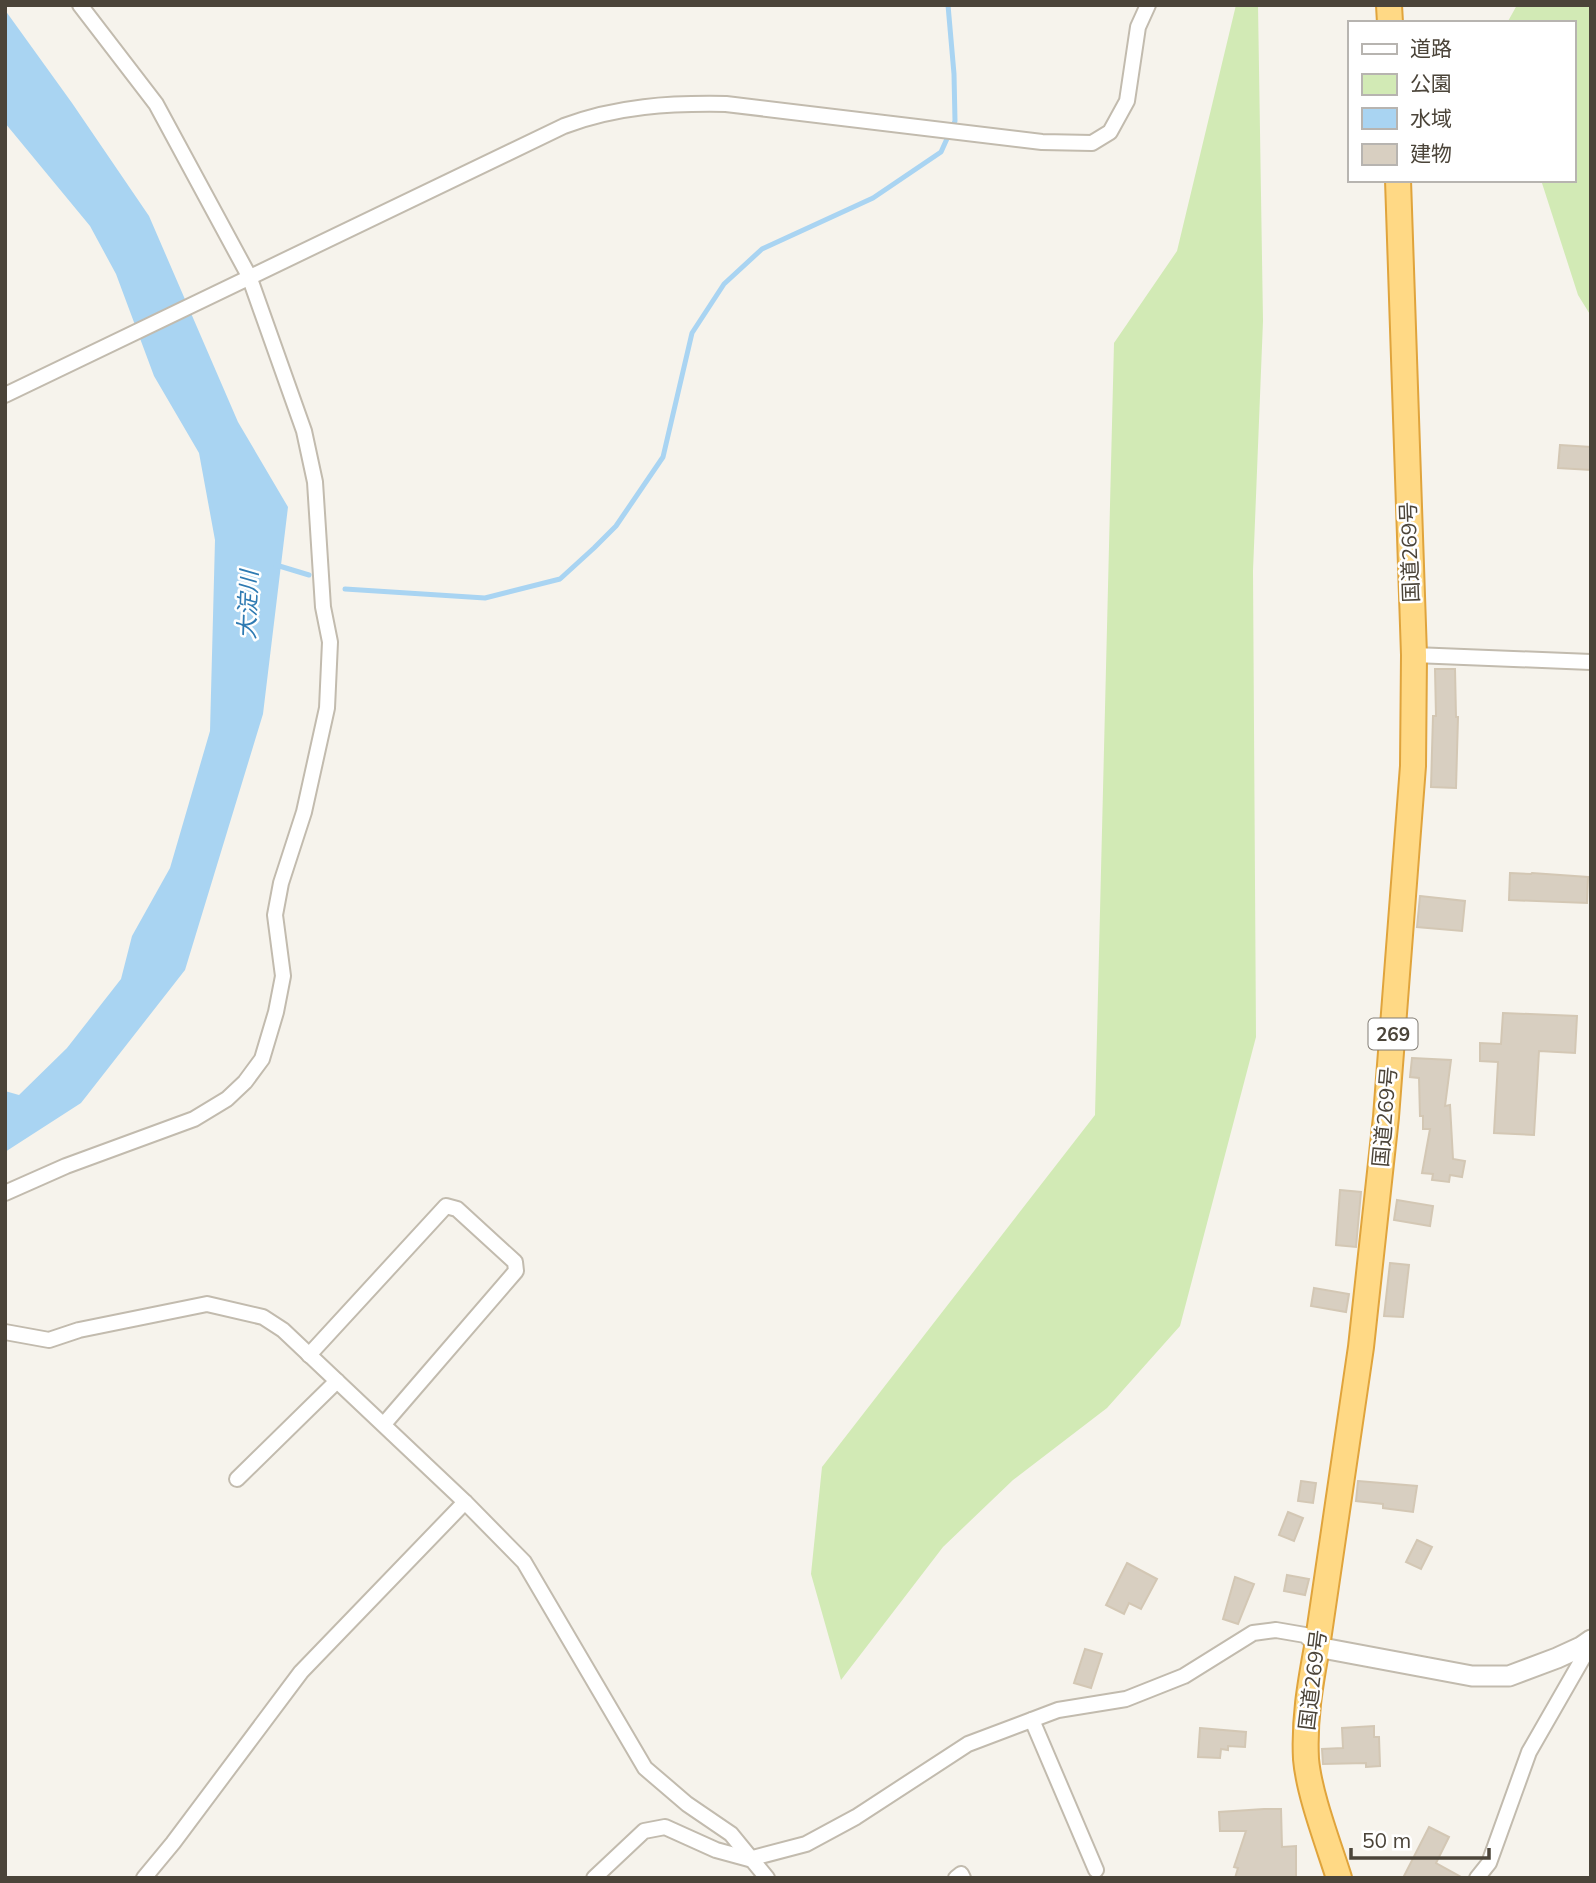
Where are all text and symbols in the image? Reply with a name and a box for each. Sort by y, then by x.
legend [1348,21,1575,182]
text: 道路 [1410,35,1452,61]
text: 公園 [1410,70,1452,96]
text: 水域 [1410,105,1452,131]
text: 建物 [1410,140,1452,166]
street label: 国道269号 [1394,501,1424,603]
water label: 大淀川 [232,567,263,640]
road number: 269 [1368,1018,1418,1050]
street label: 国道269号 [1367,1066,1401,1168]
street label: 国道269号 [1293,1628,1331,1731]
scale bar [1351,1816,1489,1860]
text: 50 m [1362,1827,1411,1853]

